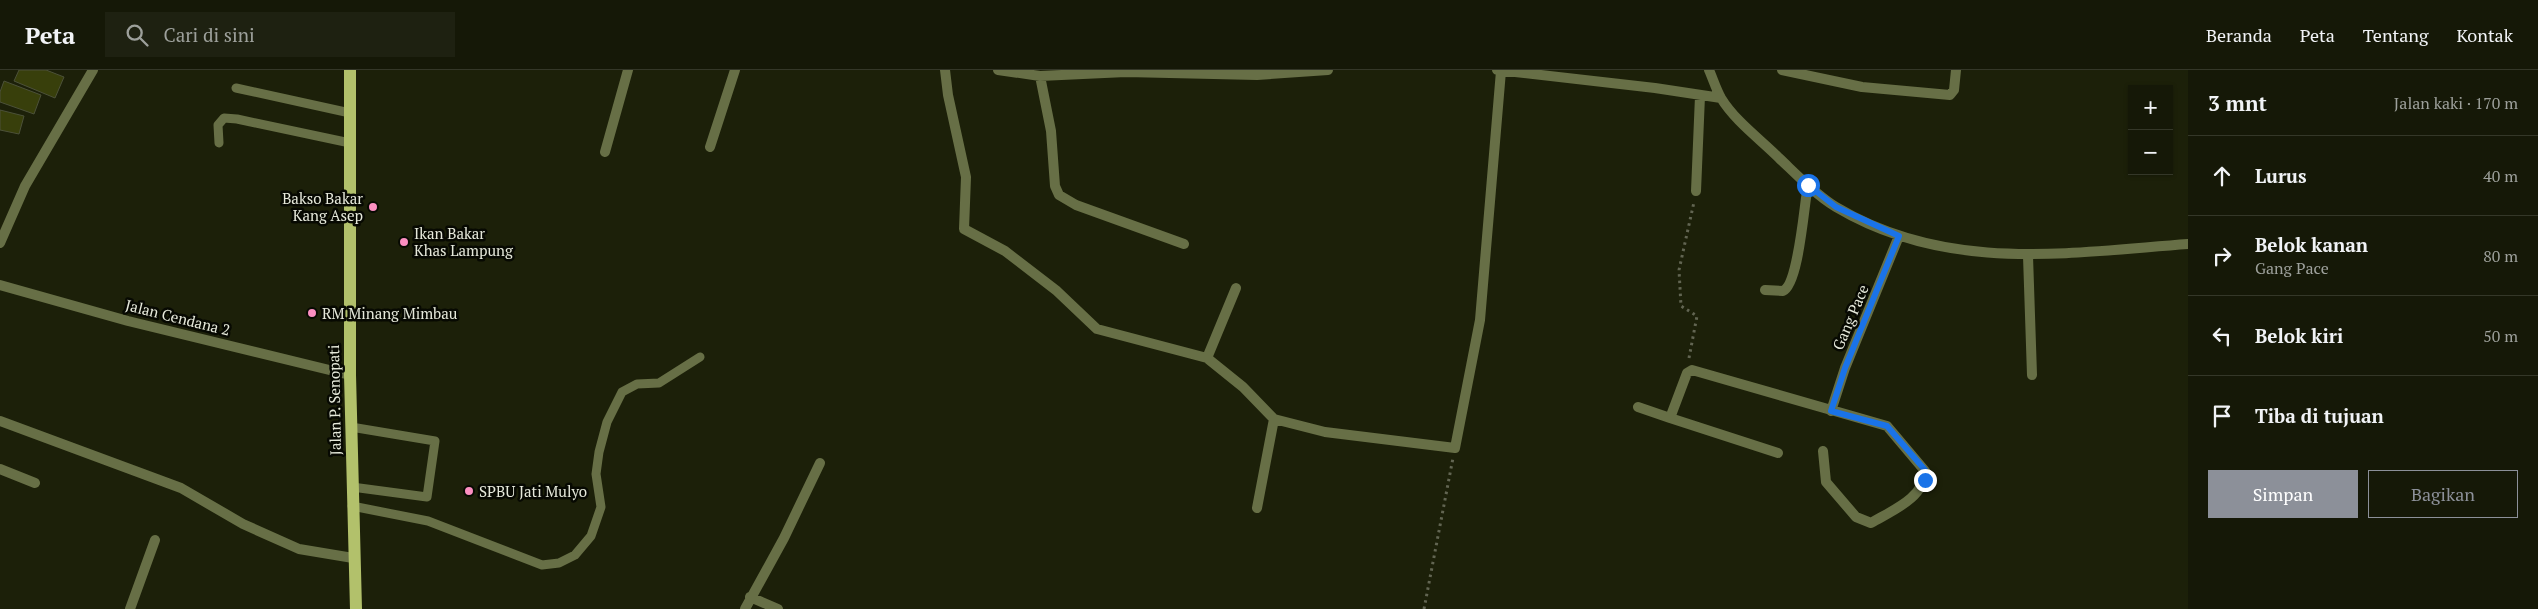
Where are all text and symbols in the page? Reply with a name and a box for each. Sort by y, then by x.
search box [105,12,455,57]
text: Peta [25,19,75,51]
icon: search [123,21,151,49]
text: Cari di sini [163,22,255,47]
text: Beranda [2206,23,2272,47]
text: Peta [2300,23,2335,47]
text: Tentang [2363,23,2429,47]
text: Kontak [2457,23,2513,47]
map controls [2128,85,2173,175]
button: + [2128,85,2173,130]
text: 3 mnt [2208,89,2267,117]
text: Jalan kaki · 170 m [2394,92,2518,114]
button: − [2128,130,2173,175]
icon: ahead [2208,162,2236,190]
text: Lurus [2255,163,2307,188]
text: 40 m [2483,165,2518,187]
route start [1797,174,1820,197]
place label: Bakso Bakar Kang Asep [282,188,363,225]
marker: Bakso Bakar Kang Asep [367,201,379,213]
place label: Ikan Bakar Khas Lampung [414,223,514,260]
text: Belok kanan [2255,232,2368,257]
marker: Ikan Bakar Khas Lampung [398,236,410,248]
icon: right [2208,242,2236,270]
text: 80 m [2483,245,2518,267]
text: Gang Pace [2255,257,2329,279]
street label: Gang Pace [1827,281,1873,353]
street label: Jalan Cendana 2 [124,294,232,340]
place label: RM Minang Mimbau [322,303,458,323]
marker: RM Minang Mimbau [306,307,318,319]
icon: left [2208,322,2236,350]
text: Belok kiri [2255,323,2343,348]
text: 50 m [2483,325,2518,347]
street label: Jalan P. Senopati [323,345,345,455]
icon: arrive [2208,402,2236,430]
text: Tiba di tujuan [2255,403,2384,428]
route end [1914,469,1937,492]
button: Simpan [2208,470,2358,518]
button: Bagikan [2368,470,2518,518]
place label: SPBU Jati Mulyo [479,481,587,501]
marker: SPBU Jati Mulyo [463,485,475,497]

